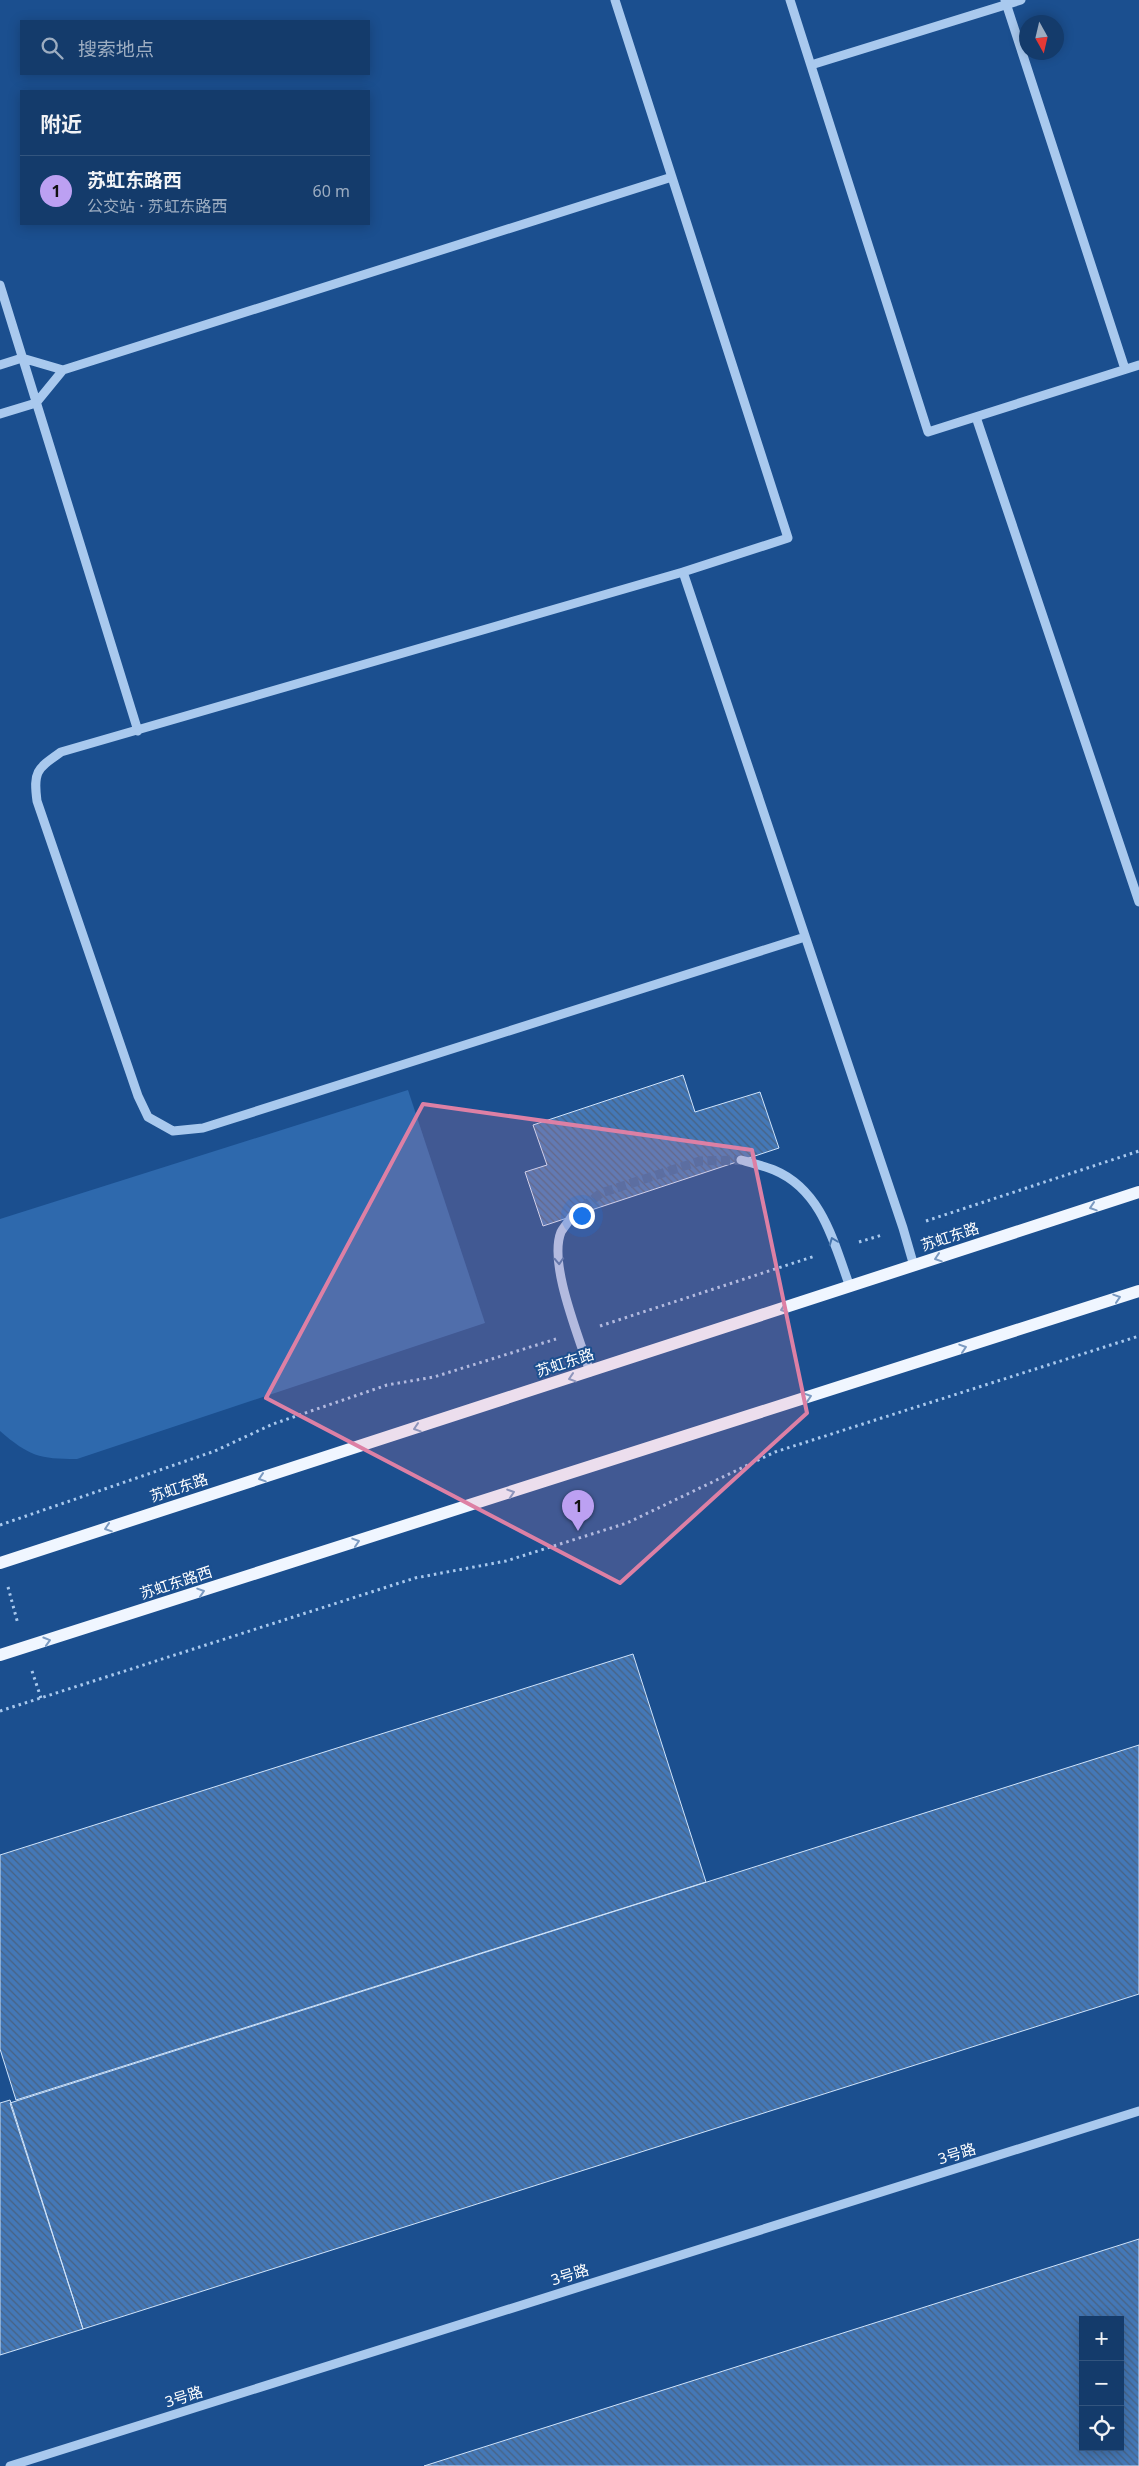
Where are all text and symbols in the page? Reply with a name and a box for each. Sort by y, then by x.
north arrow [1019,15,1064,60]
search box [20,20,370,75]
icon: search [38,34,66,62]
text: 搜索地点 [78,36,154,62]
text: 附近 [40,110,82,138]
text: 苏虹东路西 [87,167,182,193]
text: 1 [51,180,61,202]
text: 60 m [313,180,350,202]
text: 公交站 · 苏虹东路西 [87,195,228,217]
one-way arrow [1089,1202,1097,1212]
your location [569,1203,595,1229]
street label: 苏虹东路 [918,1217,981,1255]
one-way arrow [829,1238,839,1246]
one-way arrow [935,1252,943,1262]
one-way arrow [554,1257,565,1265]
one-way arrow [1113,1294,1121,1304]
one-way arrow [780,1303,789,1313]
street label: 苏虹东路 [533,1343,596,1381]
one-way arrow [958,1344,966,1354]
one-way arrow [568,1373,576,1383]
one-way arrow [803,1393,811,1403]
one-way arrow [413,1423,422,1433]
street label: 苏虹东路 [147,1468,210,1506]
one-way arrow [259,1472,267,1482]
one-way arrow [506,1488,515,1498]
pin: 1 [562,1490,594,1531]
one-way arrow [104,1522,112,1532]
one-way arrow [352,1538,360,1548]
street label: 苏虹东路西 [137,1561,214,1603]
one-way arrow [197,1588,205,1598]
one-way arrow [42,1637,50,1647]
street label: 3号路 [935,2138,978,2168]
street label: 3号路 [548,2259,591,2289]
map controls [1079,2316,1124,2451]
button: + [1079,2316,1124,2361]
button: − [1079,2361,1124,2406]
street label: 3号路 [162,2381,205,2411]
button: locate [1079,2406,1124,2451]

